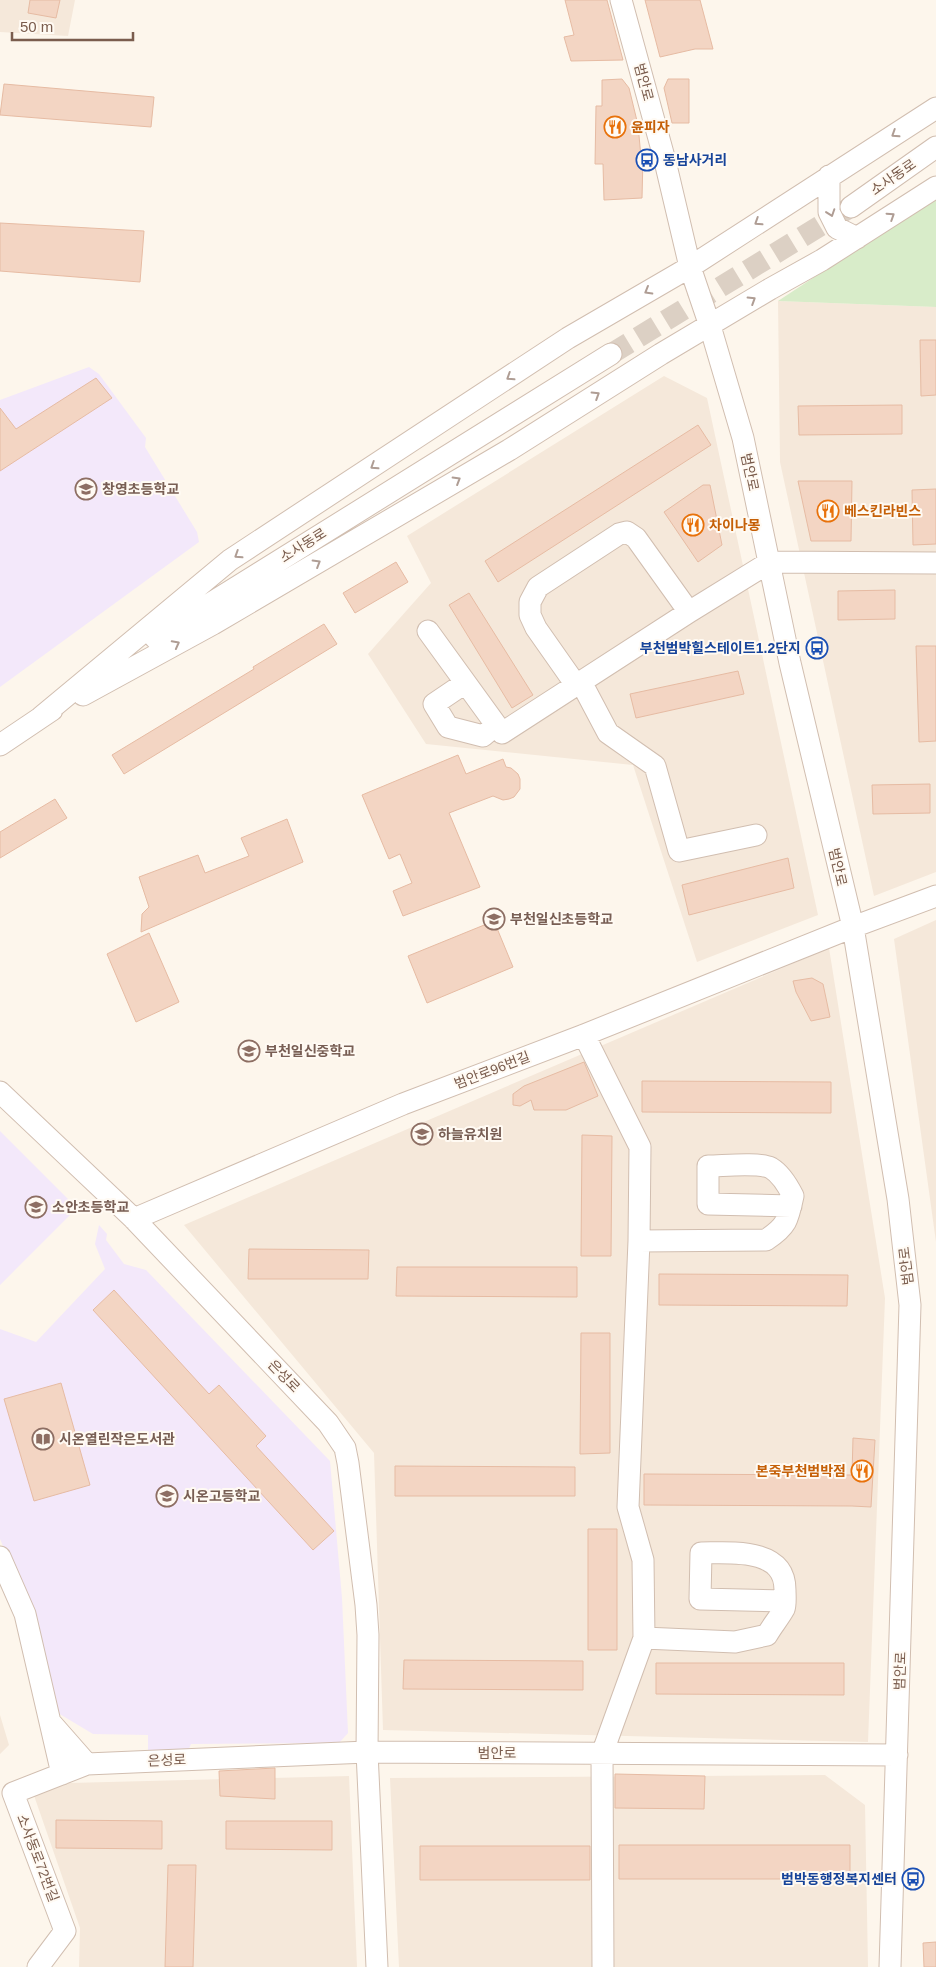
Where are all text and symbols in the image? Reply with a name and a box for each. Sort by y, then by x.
scale bar [12,10,134,42]
text: 50 m [20,18,53,35]
street label: 범안로 [631,61,657,103]
restaurant icon: 윤피자 [603,115,627,139]
place label: 윤피자 [631,119,670,135]
one-way arrow [891,128,901,137]
bus stop icon: 동남사거리 [635,148,659,172]
place label: 동남사거리 [663,152,727,168]
street label: 소사동로 [867,156,919,198]
one-way arrow [825,209,835,217]
one-way arrow [885,213,894,223]
one-way arrow [755,216,764,225]
one-way arrow [645,285,654,295]
one-way arrow [746,297,755,307]
one-way arrow [506,370,515,380]
one-way arrow [590,392,599,402]
street label: 범안로 [738,451,762,493]
one-way arrow [371,460,380,469]
school or university icon: 창영초등학교 [74,477,98,501]
one-way arrow [452,477,461,487]
place label: 창영초등학교 [102,481,179,497]
restaurant icon: 베스킨라빈스 [816,499,840,523]
place label: 베스킨라빈스 [844,503,921,519]
restaurant icon: 차이나몽 [681,513,705,537]
place label: 차이나몽 [709,517,761,533]
street label: 소사동로 [277,525,329,565]
one-way arrow [235,549,244,558]
one-way arrow [312,559,321,569]
bus stop icon: 부천범박힐스테이트1.2단지 [805,636,829,660]
one-way arrow [171,640,180,650]
place label: 부천범박힐스테이트1.2단지 [640,640,801,656]
street label: 범안로 [826,846,850,888]
school or university icon: 부천일신초등학교 [482,907,506,931]
place label: 부천일신초등학교 [510,911,613,927]
school or university icon: 부천일신중학교 [237,1039,261,1063]
place label: 부천일신중학교 [265,1043,355,1059]
street label: 범안로96번길 [452,1048,532,1092]
school or university icon: 하늘유치원 [410,1122,434,1146]
place label: 하늘유치원 [438,1126,502,1142]
school or university icon: 소안초등학교 [24,1195,48,1219]
place label: 소안초등학교 [52,1199,129,1215]
street label: 범안로 [896,1246,916,1286]
street label: 은성로 [265,1357,303,1396]
library icon: 시온열린작은도서관 [31,1427,55,1451]
place label: 시온열린작은도서관 [59,1431,175,1447]
restaurant icon: 본죽부천범박점 [850,1459,874,1483]
place label: 본죽부천범박점 [756,1463,846,1479]
school or university icon: 시온고등학교 [155,1484,179,1508]
place label: 시온고등학교 [183,1488,260,1504]
street label: 범안로 [891,1651,909,1691]
street label: 범안로 [478,1745,516,1761]
street label: 은성로 [147,1751,187,1769]
street label: 소사동로72번길 [14,1812,62,1904]
bus stop icon: 범박동행정복지센터 [901,1867,925,1891]
place label: 범박동행정복지센터 [781,1871,897,1887]

